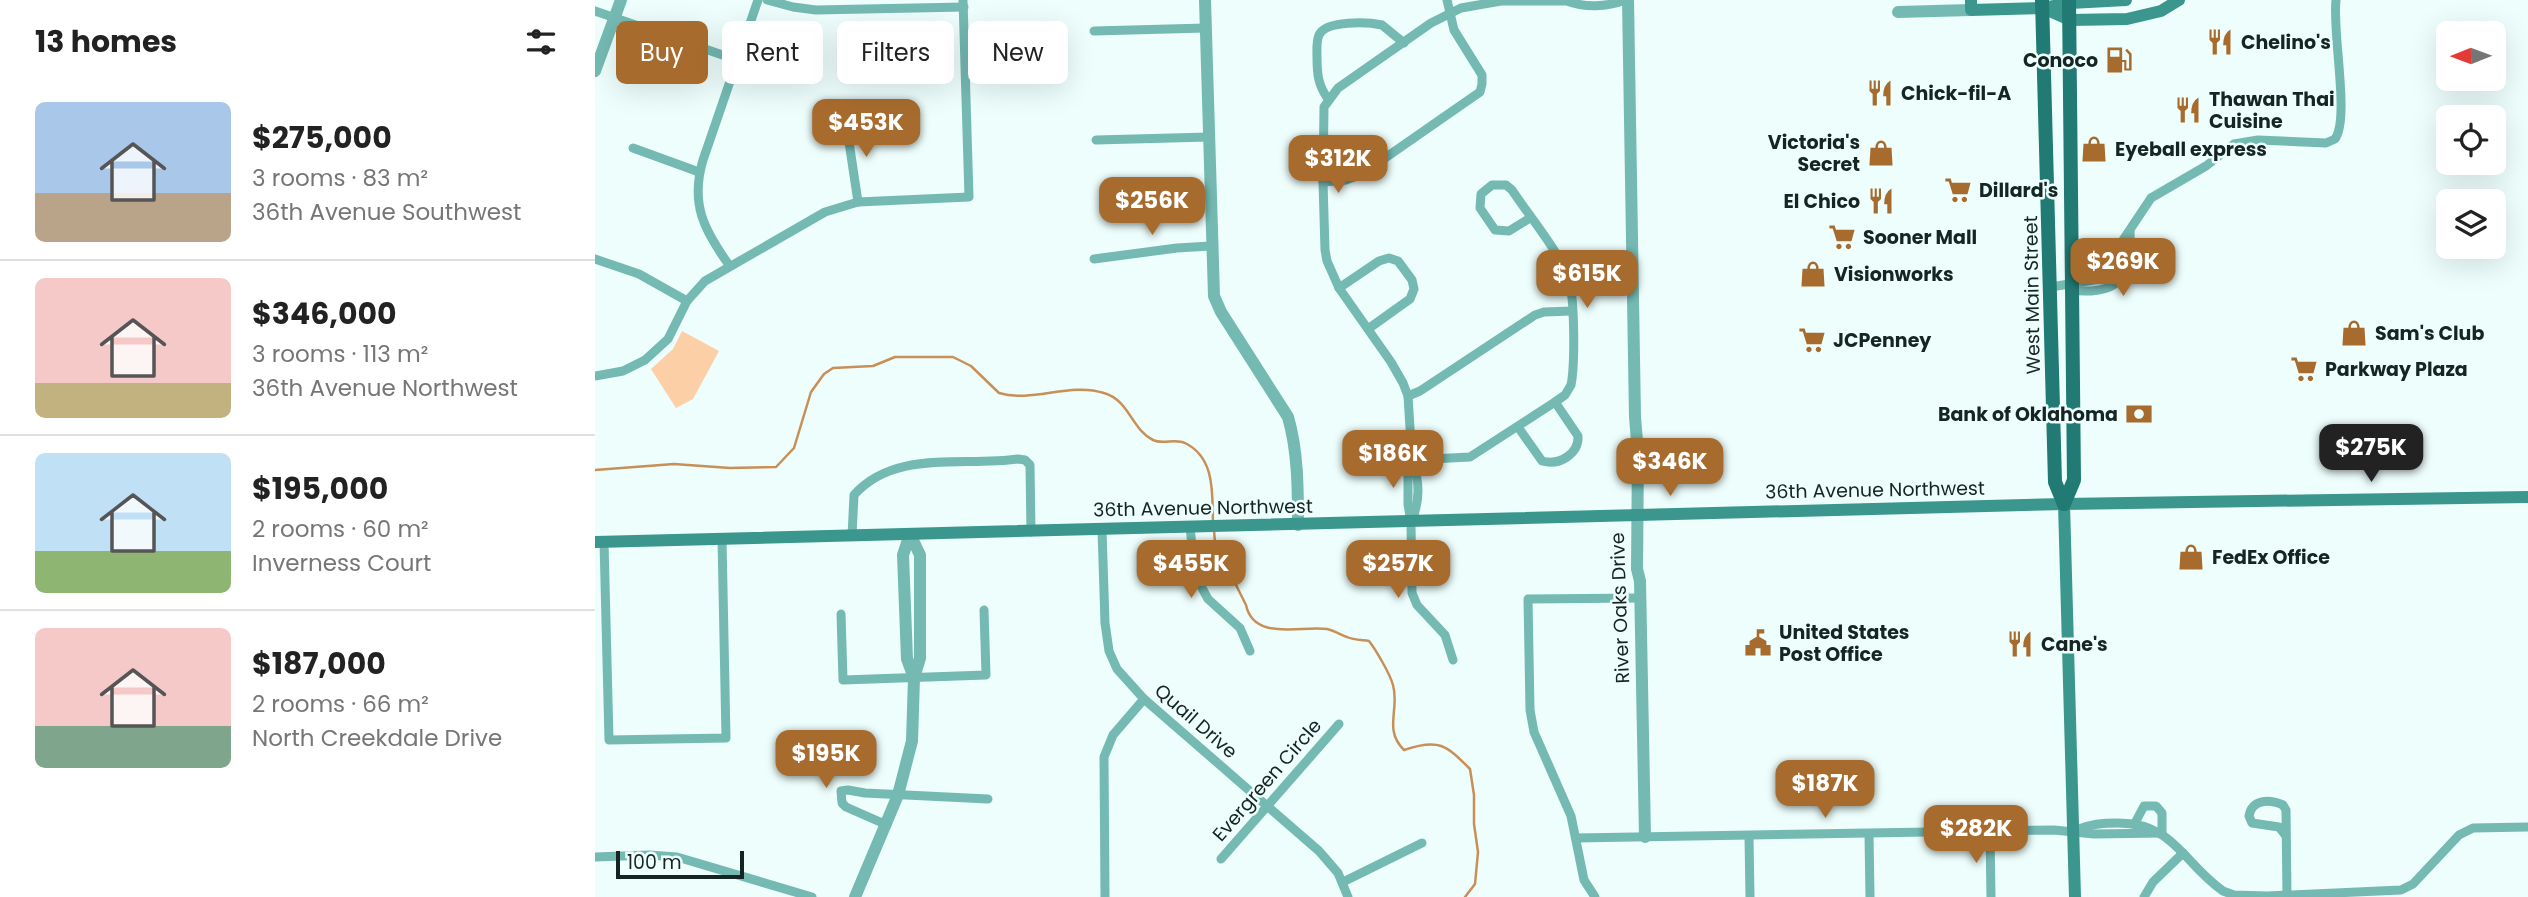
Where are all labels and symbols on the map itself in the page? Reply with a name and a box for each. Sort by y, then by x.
north arrow [2436,21,2506,91]
restaurant icon: Chelino's [2205,27,2235,57]
place label: Chelino's [2241,29,2331,56]
fuel station icon: Conoco [2104,45,2134,75]
place label: Conoco [2023,47,2098,74]
restaurant icon: Chick-fil-A [1865,78,1895,108]
place label: Chick-fil-A [1901,80,2011,107]
place label: Thawan Thai Cuisine [2209,86,2335,135]
restaurant icon: Thawan Thai Cuisine [2173,95,2203,125]
pin: $453K [817,100,915,159]
place label: Victoria's Secret [1768,129,1860,178]
shop icon: Eyeball express [2079,134,2109,164]
pin: $312K [1289,136,1387,195]
place label: Eyeball express [2115,136,2267,163]
shop icon: Victoria's Secret [1866,138,1896,168]
supermarket icon: Dillard's [1943,175,1973,205]
pin: $256K [1103,177,1201,237]
place label: Dillard's [1979,177,2058,204]
restaurant icon: El Chico [1866,186,1896,216]
place label: El Chico [1784,188,1860,215]
street label: West Main Street [2017,215,2047,375]
supermarket icon: Sooner Mall [1827,222,1857,252]
place label: Sooner Mall [1863,224,1977,251]
pin: $269K [2074,238,2172,298]
pin: $615K [1538,250,1636,310]
shop icon: Visionworks [1798,259,1828,289]
place label: Visionworks [1834,261,1954,288]
shop icon: Sam's Club [2339,318,2369,348]
place label: Sam's Club [2375,320,2484,347]
supermarket icon: JCPenney [1797,325,1827,355]
place label: JCPenney [1833,327,1932,354]
supermarket icon: Parkway Plaza [2289,354,2319,384]
place label: Parkway Plaza [2325,356,2468,383]
bank icon: Bank of Oklahoma [2124,399,2154,429]
place label: Bank of Oklahoma [1938,401,2118,428]
pin: $275K [2322,424,2420,484]
pin: $186K [1344,430,1442,490]
pin: $346K [1621,438,1719,498]
street label: 36th Avenue Northwest [1765,475,1985,505]
street label: 36th Avenue Northwest [1093,493,1313,523]
street label: River Oaks Drive [1604,532,1636,684]
pin: $455K [1142,540,1240,600]
pin: $257K [1349,540,1447,600]
shop icon: FedEx Office [2176,542,2206,572]
place label: FedEx Office [2212,544,2330,571]
place label: United States Post Office [1779,619,1909,668]
public building icon: United States Post Office [1743,628,1773,658]
restaurant icon: Cane's [2005,629,2035,659]
place label: Cane's [2041,631,2108,658]
street label: Quail Drive [1149,677,1243,765]
street label: Evergreen Circle [1206,713,1328,847]
pin: $195K [777,730,875,790]
pin: $187K [1776,760,1874,820]
pin: $282K [1927,806,2025,865]
scale bar [616,848,744,880]

